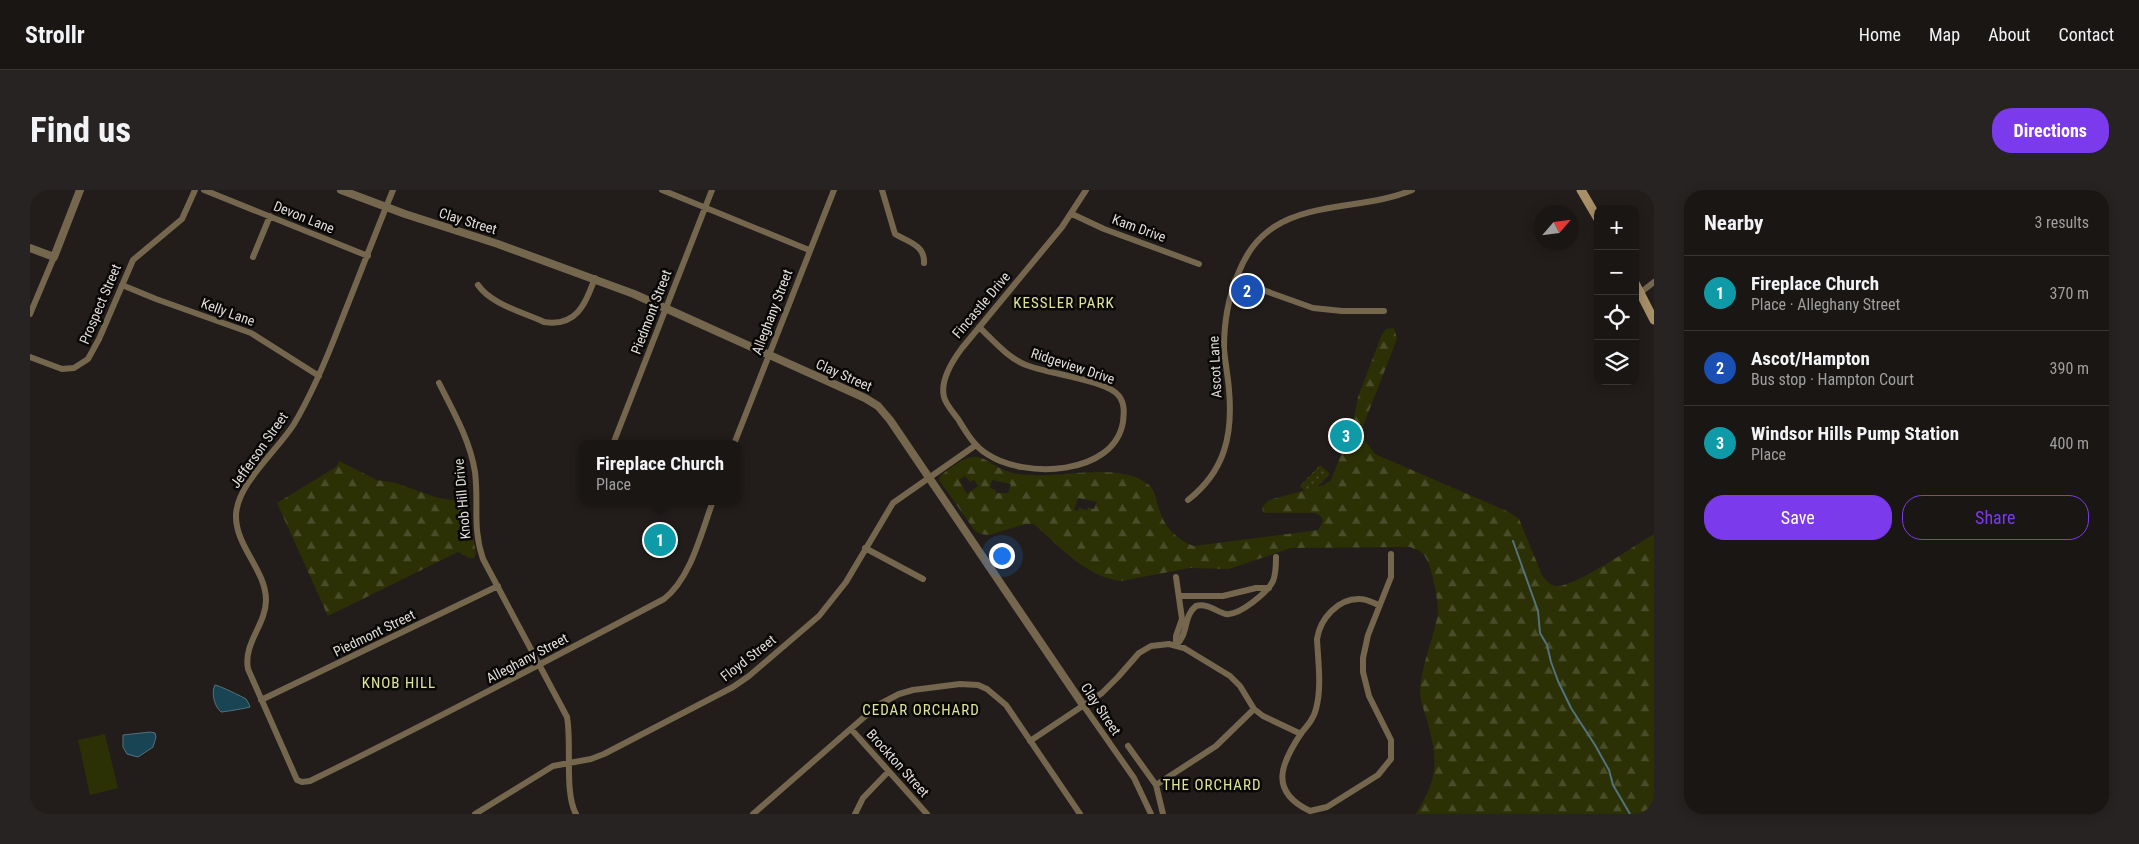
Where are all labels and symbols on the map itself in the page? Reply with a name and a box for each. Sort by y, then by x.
street label: Devon Lane [271,198,337,237]
street label: Clay Street [437,205,499,237]
north arrow [1534,205,1579,250]
street label: Kam Drive [1110,211,1168,245]
street label: Prospect Street [76,262,124,346]
street label: Alleghany Street [748,267,796,357]
street label: Piedmont Street [628,268,674,356]
street label: Fincastle Drive [949,268,1014,341]
pin: 2 [1231,272,1263,310]
district label: KESSLER PARK [1013,294,1115,312]
street label: Kelly Lane [199,295,258,329]
street label: Ascot Lane [1205,335,1225,398]
street label: Ridgeview Drive [1029,345,1117,387]
street label: Clay Street [814,356,874,394]
street label: Jefferson Street [227,409,291,491]
pin: 3 [1330,417,1362,455]
street label: Knob Hill Drive [450,458,473,540]
pin: 1 [644,521,676,559]
your location [989,543,1015,569]
street label: Piedmont Street [330,606,418,660]
street label: Alleghany Street [483,630,571,686]
street label: Floyd Street [717,632,779,684]
district label: KNOB HILL [362,674,436,692]
street label: Clay Street [1078,680,1124,738]
district label: CEDAR ORCHARD [862,701,980,719]
street label: Brockton Street [863,726,933,800]
district label: THE ORCHARD [1162,776,1262,794]

